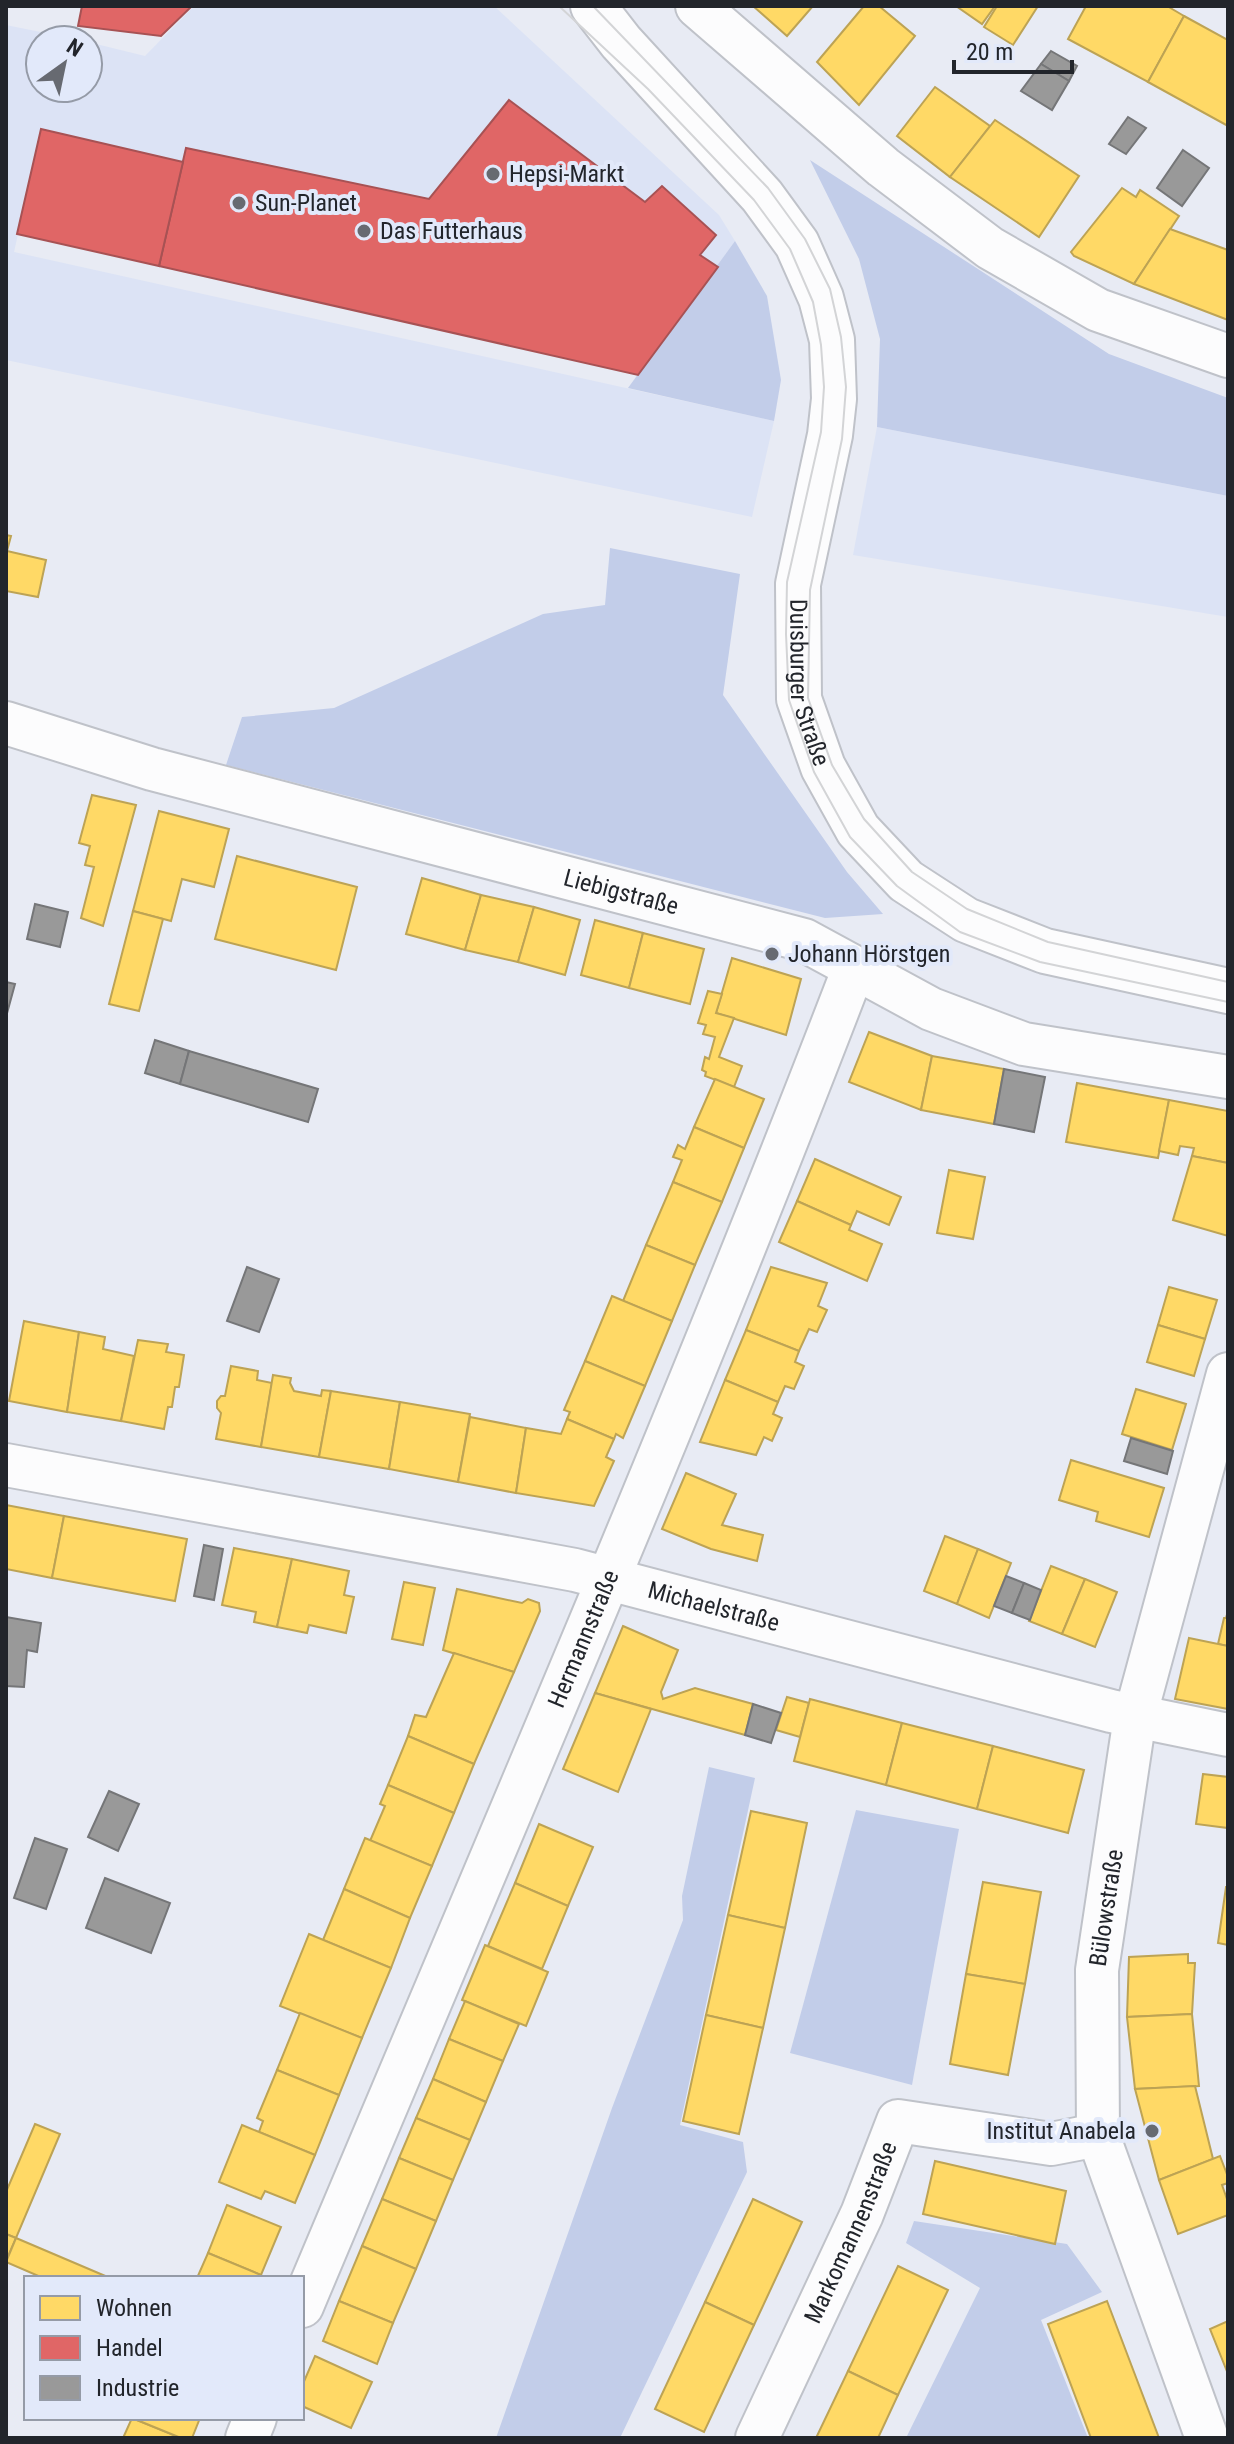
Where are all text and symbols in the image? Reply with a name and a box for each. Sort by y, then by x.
north arrow [24,24,104,104]
scale bar [954,24,1072,74]
text: N [62,33,87,62]
text: 20 m [966,38,1013,66]
place label: Hepsi-Markt [509,160,624,188]
marker: Hepsi-Markt [484,165,502,183]
place label: Sun-Planet [255,189,357,217]
marker: Sun-Planet [230,194,248,212]
place label: Das Futterhaus [380,217,523,245]
marker: Das Futterhaus [355,222,373,240]
street label: Duisburger Straße [784,599,835,770]
street label: Liebigstraße [561,864,681,920]
place label: Johann Hörstgen [788,940,951,968]
marker: Johann Hörstgen [763,945,781,963]
street label: Hermannstraße [542,1566,624,1712]
street label: Michaelstraße [645,1576,782,1637]
street label: Bülowstraße [1084,1847,1129,1968]
place label: Institut Anabela [986,2117,1136,2145]
marker: Institut Anabela [1143,2122,1161,2140]
street label: Markomannenstraße [799,2138,903,2328]
legend [24,2276,304,2420]
text: Wohnen [96,2294,172,2322]
text: Handel [96,2334,163,2362]
text: Industrie [96,2374,179,2402]

